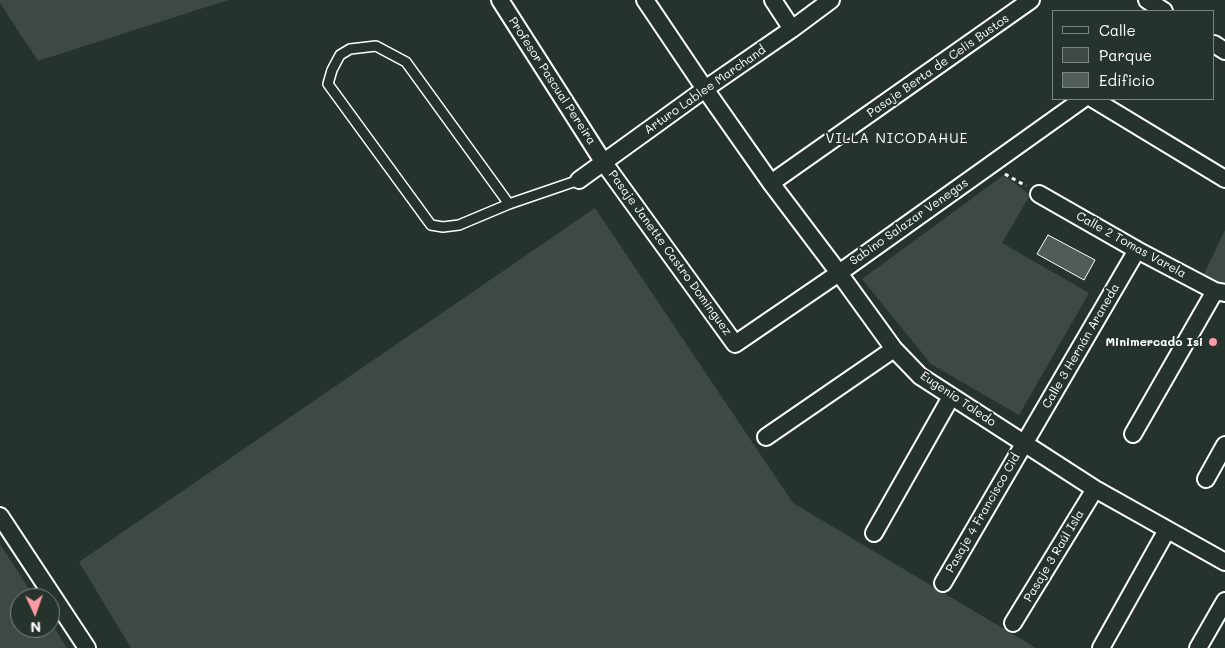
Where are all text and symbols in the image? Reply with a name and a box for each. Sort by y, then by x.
legend [1052,10,1215,100]
street label: Pasaje Berta de Celis Bustos [864,11,1012,121]
street label: Profesor Pascual Pereira [505,14,599,148]
text: Calle [1099,20,1136,40]
street label: Arturo Lablee Marchand [642,43,768,137]
text: Parque [1099,45,1152,65]
text: Edificio [1099,70,1154,90]
district label: VILLA NICODAHUE [824,131,970,147]
street label: Pasaje Janette Castro Dominguez [605,168,735,338]
street label: Sabino Salazar Venegas [847,176,971,268]
street label: Calle 2 Tomas Varela [1073,209,1189,281]
street label: Calle 3 Hernán Araneda [1039,281,1123,411]
place label: Minimercado Isi [1105,335,1203,349]
marker: Minimercado Isi [1207,336,1219,348]
street label: Eugenio Toledo [917,368,999,430]
street label: Pasaje 4 Francisco Cid [943,451,1023,575]
street label: Pasaje 3 Raúl Isla [1021,508,1087,604]
north arrow [10,588,60,638]
text: N [30,618,42,637]

